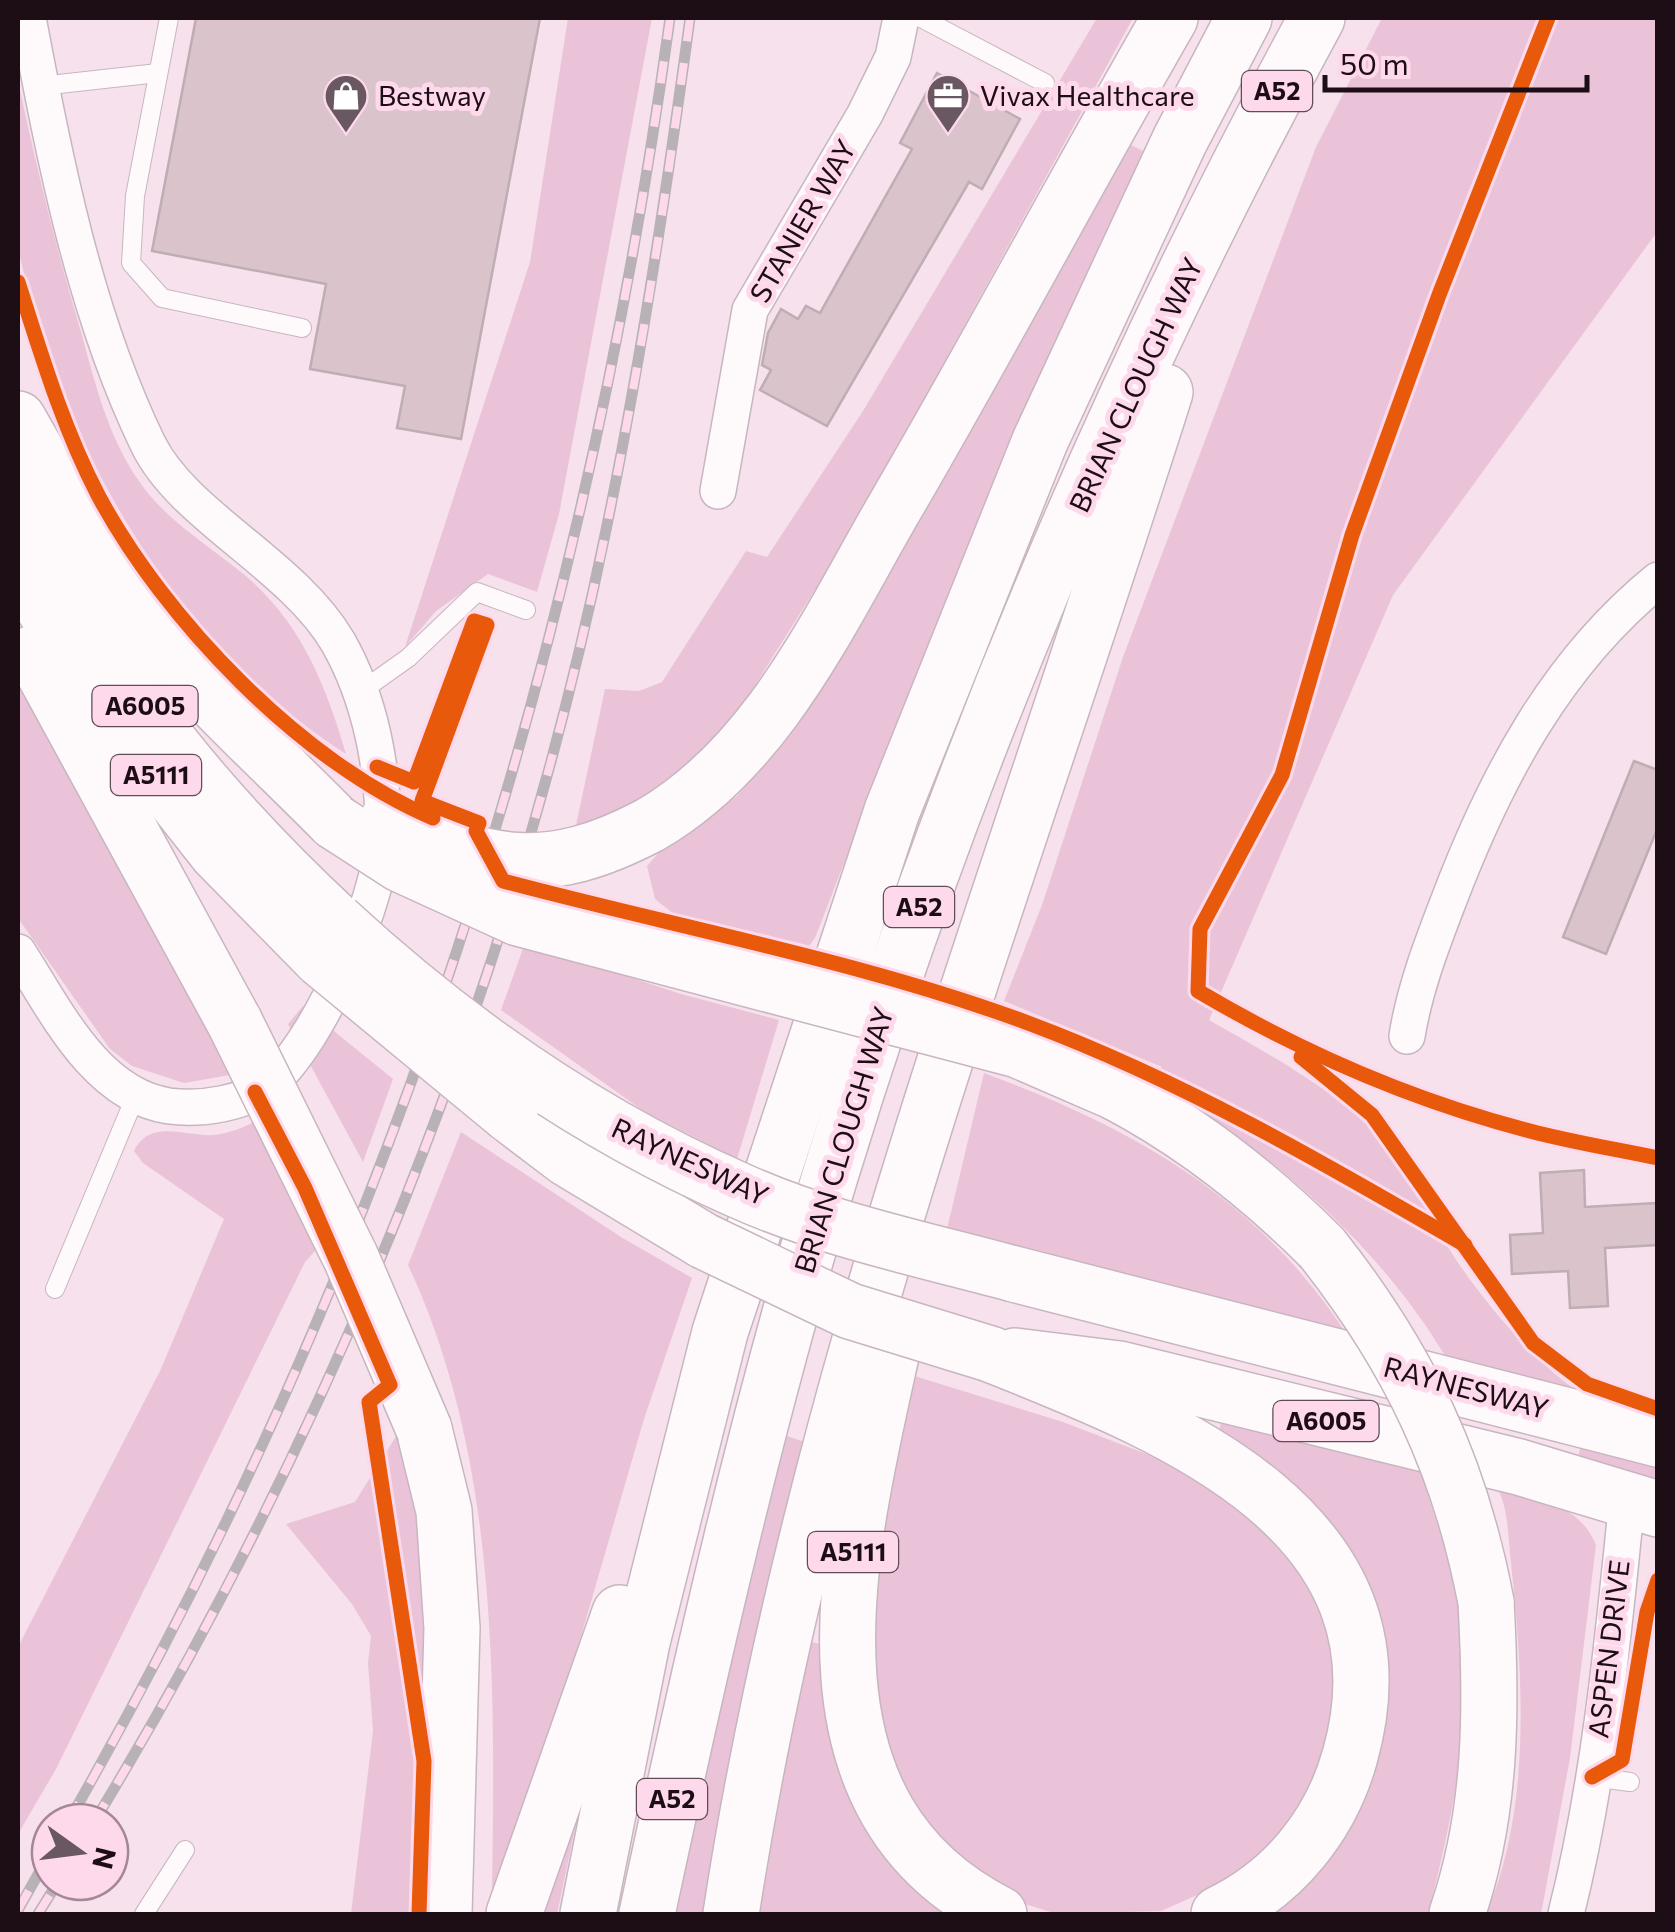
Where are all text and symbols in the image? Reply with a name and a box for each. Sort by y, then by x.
scale bar [1325,30,1588,92]
text: 50 m [1340,44,1409,81]
road number: A52 [1242,71,1312,111]
shop icon: Bestway [323,73,369,134]
office icon: Vivax Healthcare [925,73,971,134]
place label: Bestway [378,78,486,112]
place label: Vivax Healthcare [980,78,1194,112]
street label: STANIER WAY [742,133,862,308]
street label: BRIAN CLOUGH WAY [1061,252,1209,517]
road number: A6005 [92,686,198,726]
road number: A5111 [111,755,201,795]
road number: A52 [884,887,954,927]
street label: BRIAN CLOUGH WAY [786,1002,900,1277]
street label: RAYNESWAY [607,1110,774,1212]
street label: RAYNESWAY [1380,1349,1552,1425]
road number: A6005 [1274,1401,1378,1441]
road number: A5111 [808,1532,898,1572]
street label: ASPEN DRIVE [1580,1558,1636,1740]
road number: A52 [637,1779,707,1819]
north arrow [30,1802,130,1902]
text: N [86,1844,124,1873]

